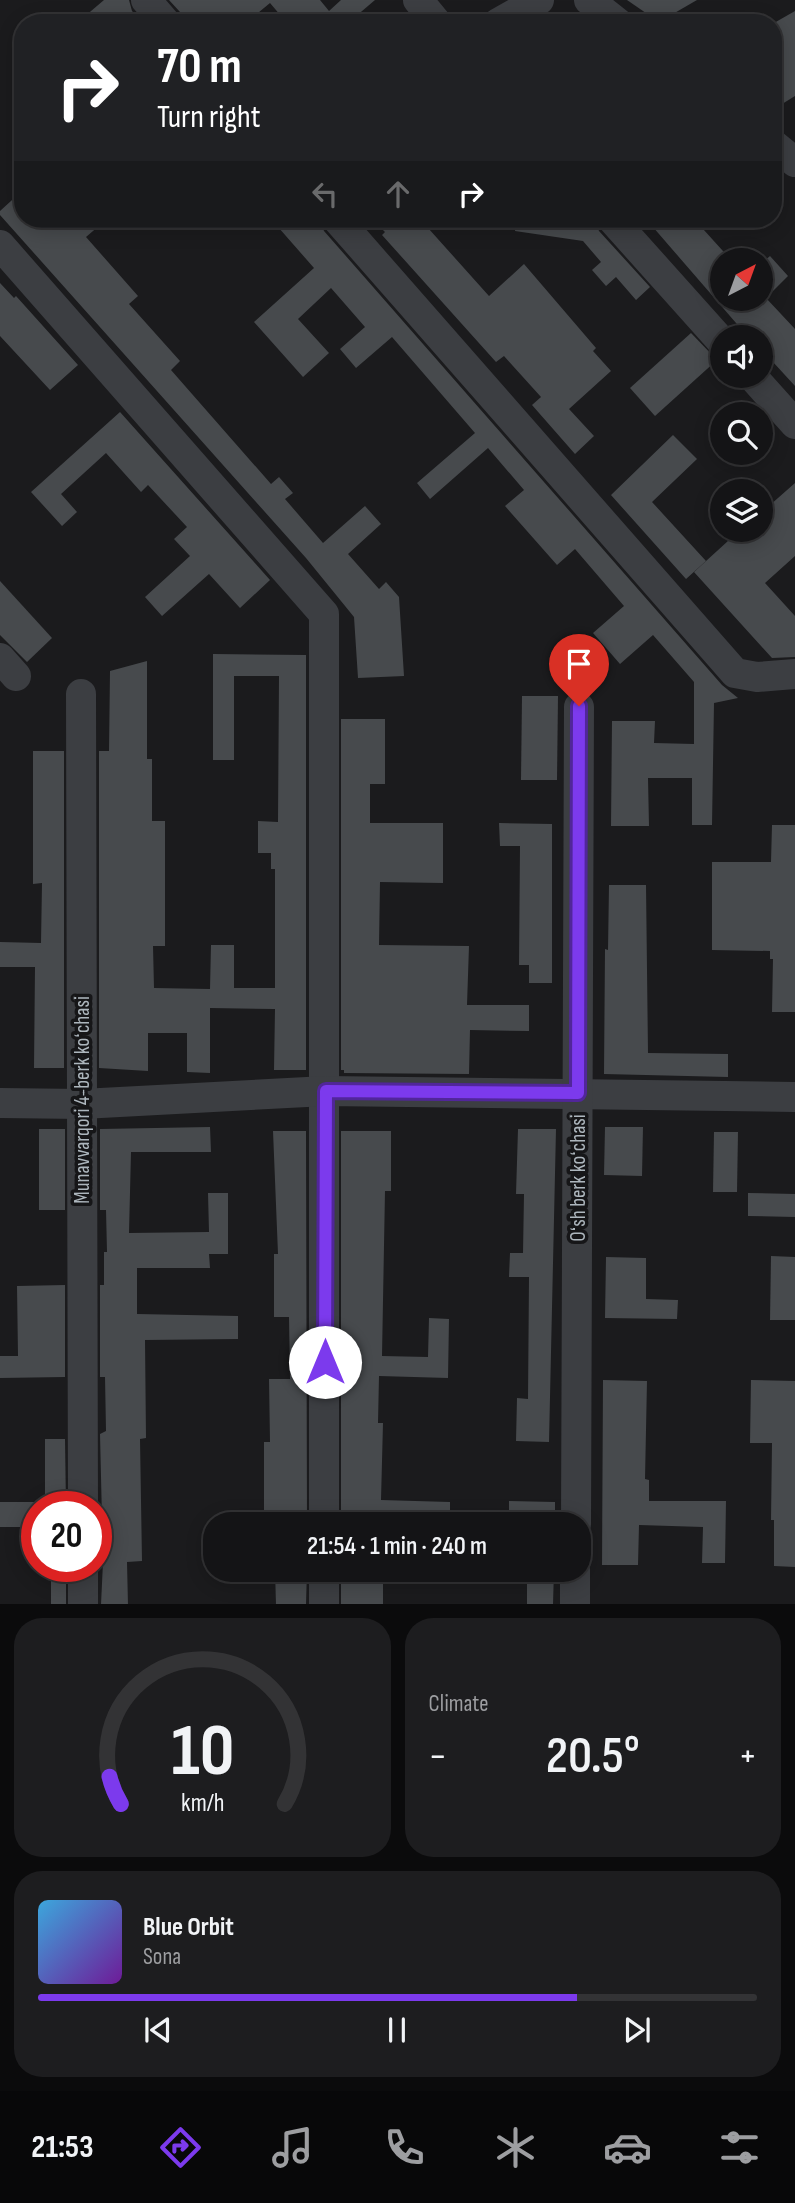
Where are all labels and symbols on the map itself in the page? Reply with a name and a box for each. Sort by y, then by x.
north arrow [710,248,774,312]
pin [549,634,609,706]
street label: Munavvarqori 4-berk koʻchasi [70,996,95,1204]
street label: Oʻsh berk koʻchasi [566,1114,591,1242]
position arrow [288,1325,362,1399]
speed limit sign: 20 [21,1491,112,1582]

